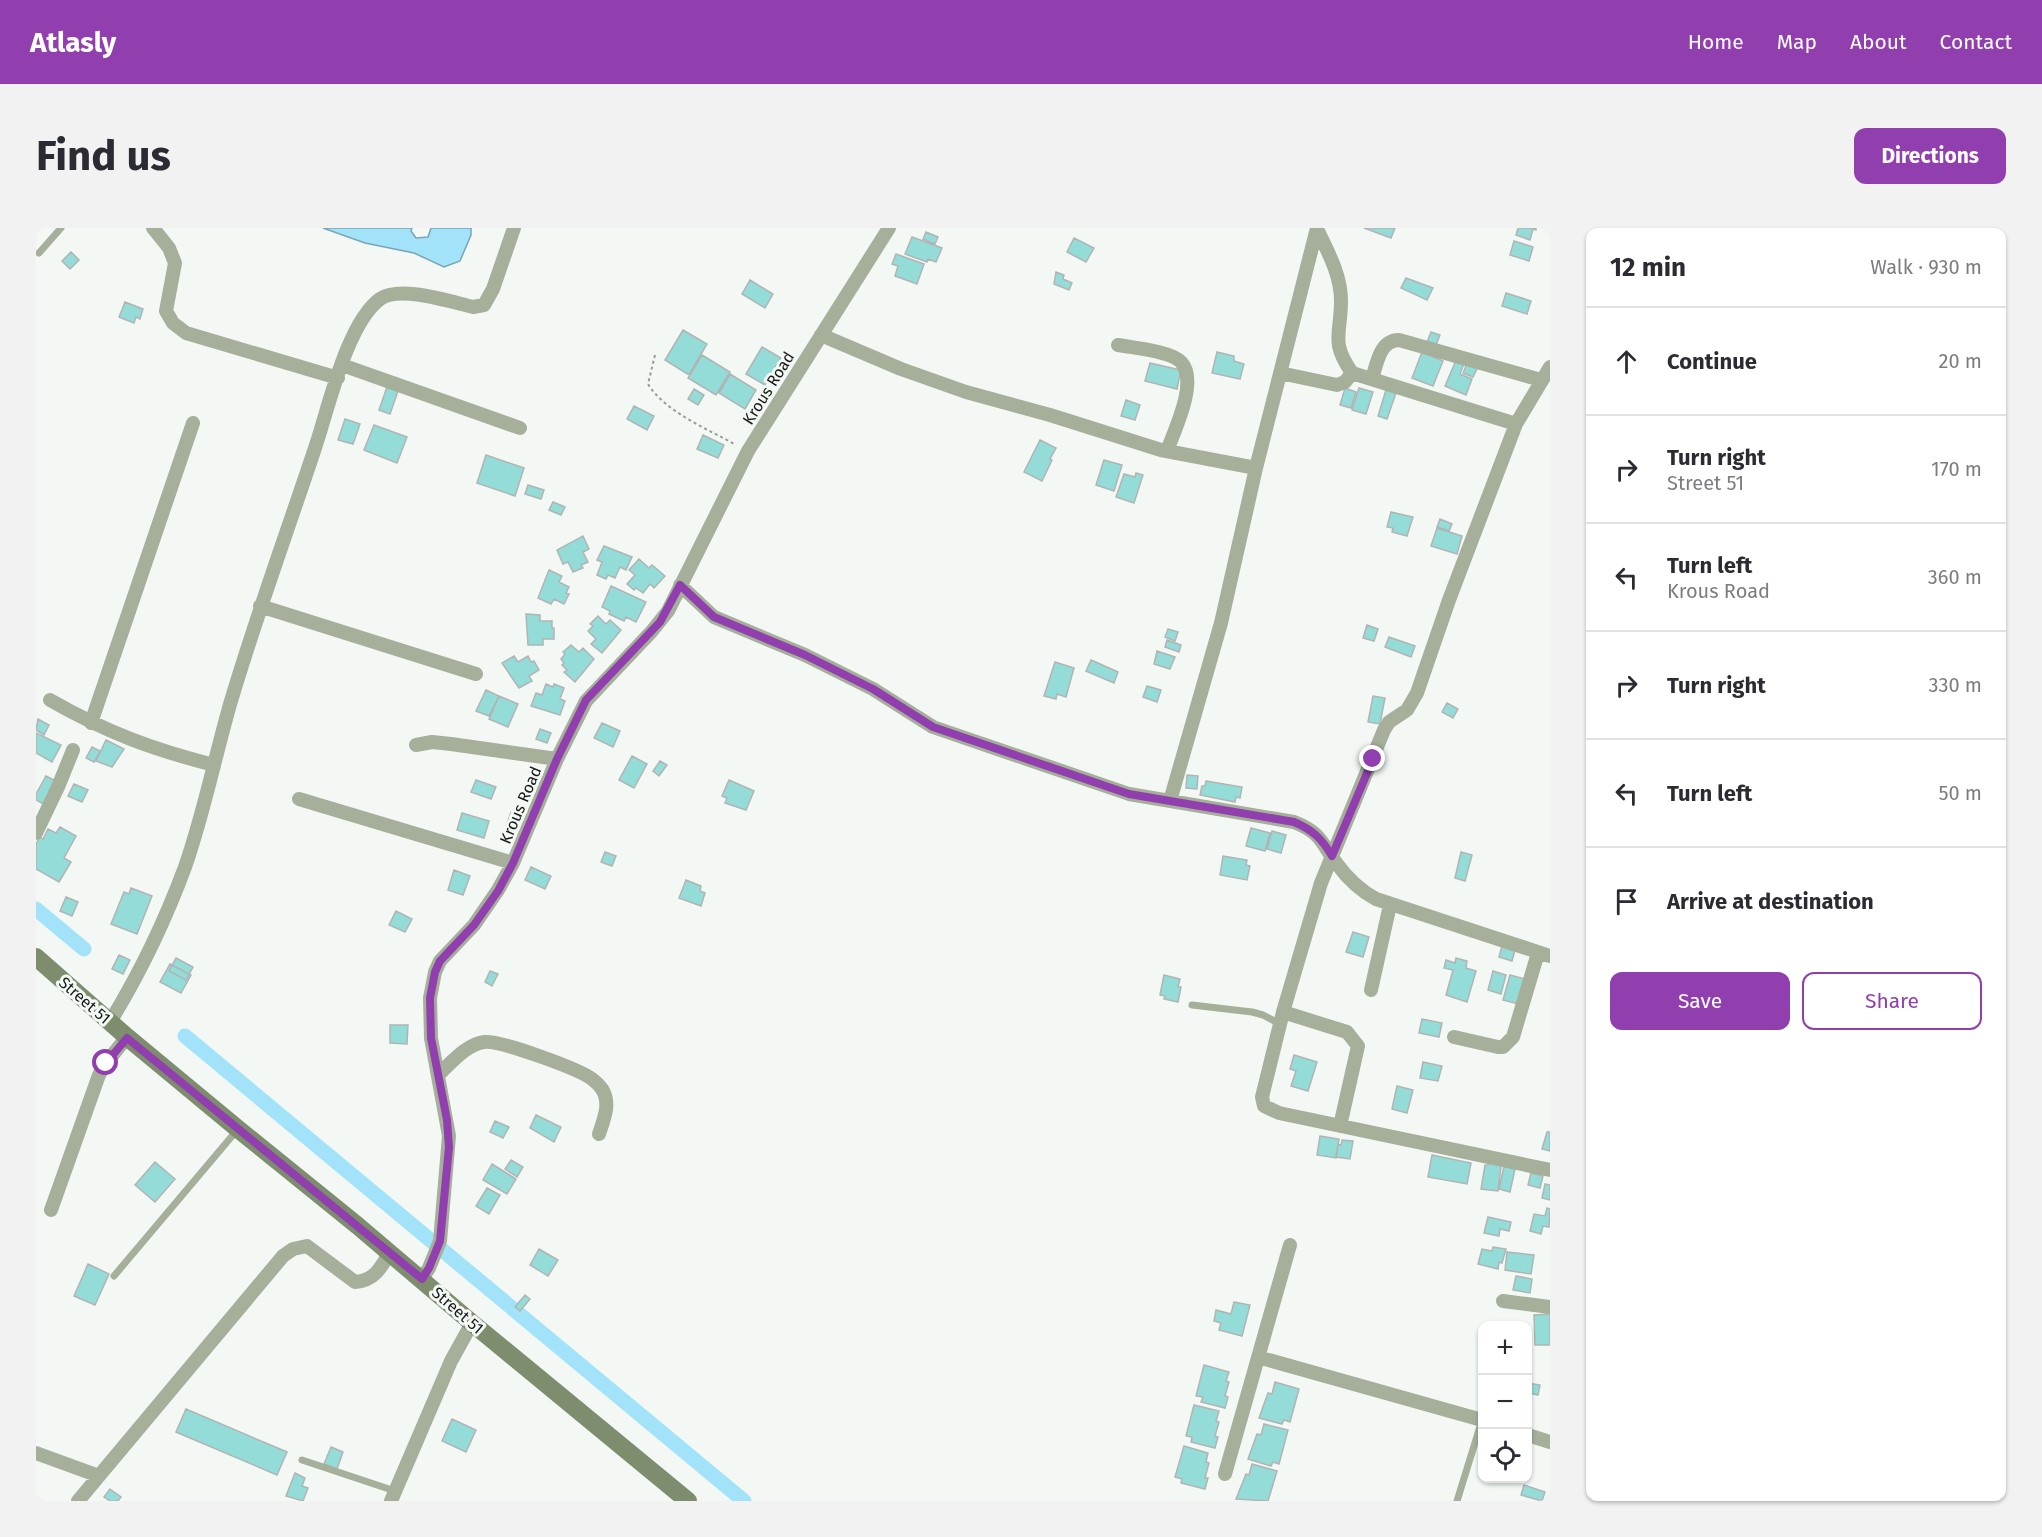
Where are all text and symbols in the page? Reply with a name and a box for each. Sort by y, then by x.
text: Atlasly [30,26,116,59]
text: Home [1688,29,1744,55]
text: Map [1777,29,1817,55]
text: About [1850,29,1907,55]
text: Contact [1940,29,2012,55]
button: Directions [1854,128,2006,184]
text: Find us [36,131,171,181]
text: 12 min [1610,252,1686,283]
text: Walk · 930 m [1870,255,1982,279]
icon: ahead [1610,345,1643,378]
street label: Krous Road [739,348,798,428]
text: Continue [1667,348,1757,375]
text: 20 m [1939,349,1982,373]
text: Turn right [1667,444,1766,471]
icon: right [1610,453,1643,486]
text: 170 m [1931,457,1982,481]
text: Street 51 [1667,471,1744,495]
text: Turn left [1667,552,1752,579]
icon: left [1610,561,1643,594]
text: 360 m [1928,565,1982,589]
text: Krous Road [1667,579,1770,603]
icon: right [1610,669,1643,702]
text: Turn right [1667,672,1766,699]
text: 330 m [1928,673,1982,697]
route end [1359,745,1385,771]
street label: Krous Road [496,764,545,847]
icon: left [1610,777,1643,810]
text: Turn left [1667,780,1752,807]
text: 50 m [1938,781,1982,805]
icon: arrive [1610,885,1643,918]
text: Arrive at destination [1667,888,1874,915]
button: Save [1610,972,1790,1030]
button: Share [1802,972,1982,1030]
street label: Street 51 [55,973,114,1028]
route start [92,1049,118,1075]
street label: Street 51 [428,1283,487,1338]
map controls [1478,1321,1532,1483]
button: + [1478,1321,1532,1375]
button: − [1478,1375,1532,1429]
button: locate [1478,1429,1532,1483]

